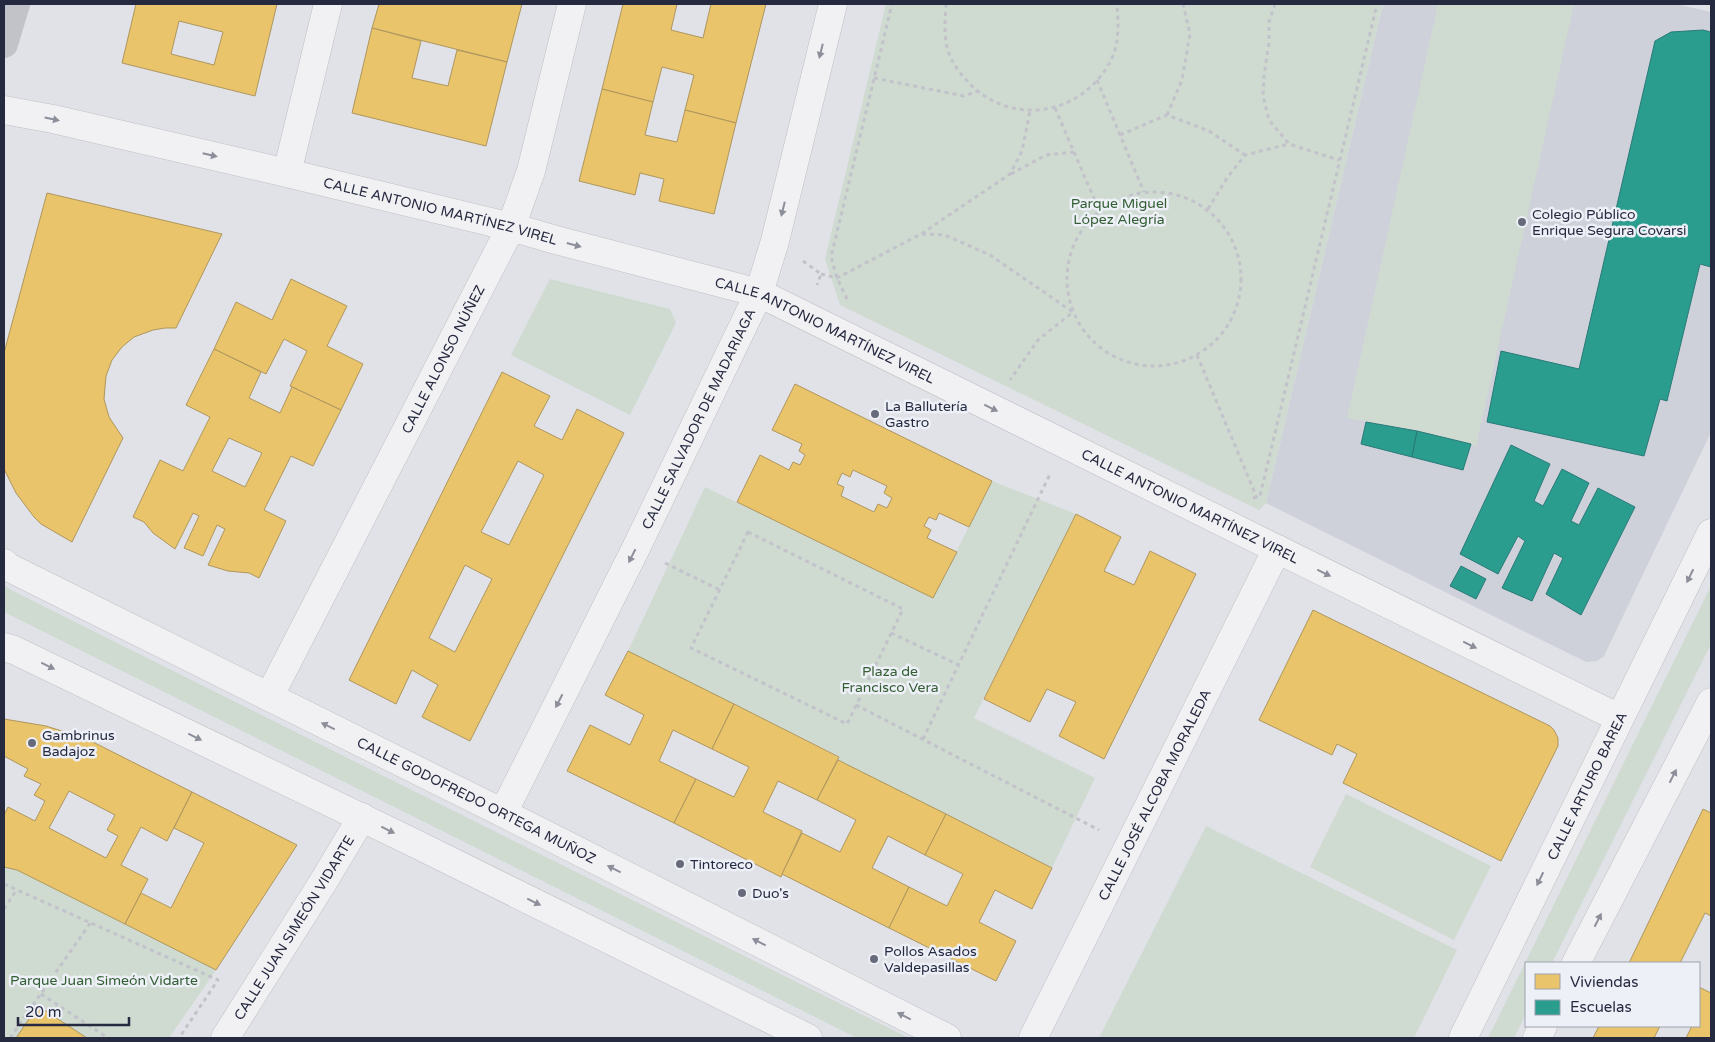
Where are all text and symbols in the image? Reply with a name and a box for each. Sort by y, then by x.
one-way arrow [817,44,825,59]
one-way arrow [44,116,60,124]
one-way arrow [203,151,218,159]
street label: CALLE ANTONIO MARTÍNEZ VIREL [322,174,559,249]
park label: Parque Miguel López Alegría [1071,195,1167,228]
one-way arrow [779,201,787,216]
place label: Colegio Público Enrique Segura Covarsi [1532,206,1687,239]
marker: Colegio Público Enrique Segura Covarsi [1516,216,1528,228]
one-way arrow [567,241,582,249]
street label: CALLE ANTONIO MARTÍNEZ VIREL [713,274,938,388]
street label: CALLE ALONSO NÚÑEZ [398,282,489,436]
street label: CALLE SALVADOR DE MADARIAGA [638,306,759,532]
place label: La Ballutería Gastro [885,398,968,431]
one-way arrow [983,404,998,412]
marker: La Ballutería Gastro [869,408,881,420]
street label: CALLE ANTONIO MARTÍNEZ VIREL [1078,446,1302,567]
one-way arrow [627,549,635,563]
one-way arrow [1317,569,1332,577]
one-way arrow [1685,569,1693,583]
one-way arrow [1463,641,1477,649]
one-way arrow [41,663,55,671]
park label: Plaza de Francisco Vera [841,663,939,696]
street label: CALLE JOSÉ ALCOBA MORALEDA [1095,686,1215,903]
one-way arrow [555,694,563,709]
street label: CALLE ARTURO BAREA [1544,709,1631,863]
one-way arrow [320,722,335,730]
place label: Gambrinus Badajoz [42,727,115,760]
one-way arrow [188,733,202,741]
street label: CALLE GODOFREDO ORTEGA MUÑOZ [354,734,599,868]
marker: Gambrinus Badajoz [26,737,38,749]
one-way arrow [1669,769,1677,783]
one-way arrow [381,827,395,835]
street label: CALLE JUAN SIMEÓN VIDARTE [230,832,358,1023]
place label: Tintoreco [690,856,753,873]
marker: Tintoreco [674,858,686,870]
one-way arrow [607,865,621,873]
one-way arrow [1536,872,1544,886]
place label: Duo's [752,885,789,902]
marker: Duo's [736,887,748,899]
one-way arrow [527,899,541,907]
one-way arrow [1594,913,1602,927]
one-way arrow [752,938,766,946]
place label: Pollos Asados Valdepasillas [884,943,977,976]
marker: Pollos Asados Valdepasillas [868,953,880,965]
legend [1525,962,1700,1027]
park label: Parque Juan Simeón Vidarte [10,972,198,989]
text: Viviendas [1570,973,1638,991]
scale bar [18,994,129,1026]
text: Escuelas [1570,998,1632,1016]
text: 20 m [25,1003,62,1021]
one-way arrow [896,1012,911,1020]

